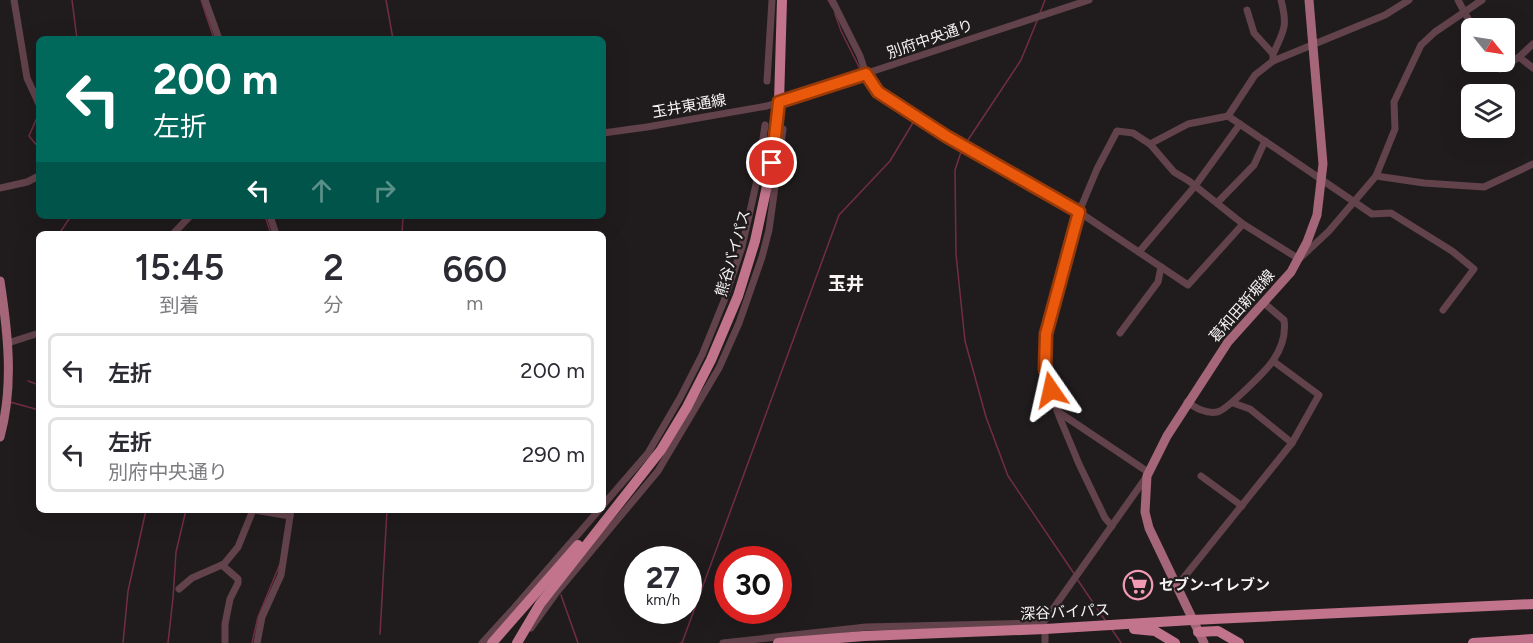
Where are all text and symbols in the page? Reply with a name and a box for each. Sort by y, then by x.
street label: 別府中央通り [885,16,975,62]
north arrow [1461,18,1515,72]
map controls [1461,18,1515,138]
text: 200 m [153,54,278,105]
icon: left [54,60,132,138]
button: layers [1461,84,1515,138]
street label: 玉井東通線 [650,91,728,121]
text: 左折 [153,110,207,143]
pin [746,137,797,188]
icon: arrive [755,146,788,179]
icon: left [242,174,275,207]
icon: ahead [305,174,338,207]
icon: right [368,174,401,207]
street label: 熊谷バイパス [712,207,754,299]
text: 15:45 [135,246,224,289]
text: 2 [323,246,344,289]
text: 660 [443,248,507,291]
street label: 葛和田新堀線 [1206,266,1278,346]
district label: 玉井 [828,273,864,295]
text: m [466,291,483,315]
text: 到着 [160,293,200,317]
text: 分 [323,293,343,317]
icon: left [57,354,90,387]
text: 200 m [520,357,585,384]
position arrow [1019,358,1083,422]
text: 左折 [108,360,152,387]
text: 左折 [108,429,152,456]
icon: left [57,438,90,471]
text: 290 m [522,441,585,468]
text: 別府中央通り [108,460,228,484]
speed limit sign: 30 [714,546,792,624]
text: 27 [646,559,680,596]
supermarket icon: セブン-イレブン [1122,569,1154,601]
place label: セブン-イレブン [1159,576,1270,594]
text: km/h [646,591,680,609]
street label: 深谷バイパス [1020,601,1110,623]

